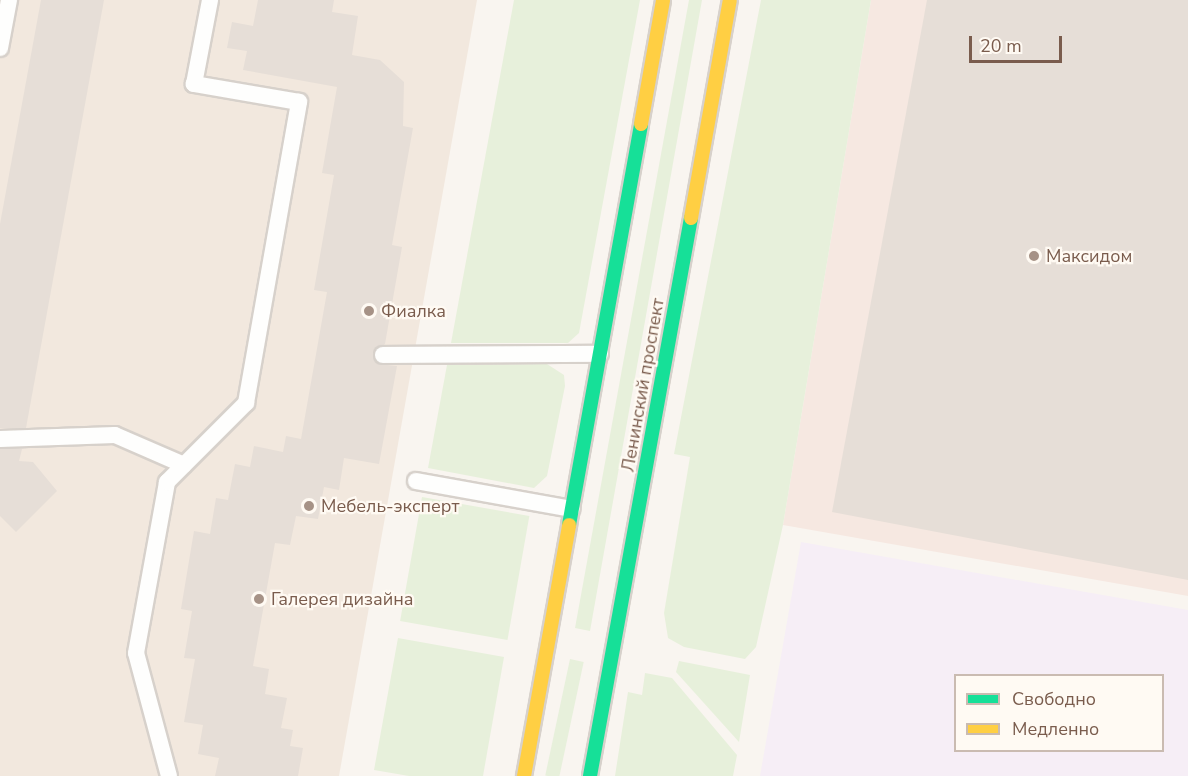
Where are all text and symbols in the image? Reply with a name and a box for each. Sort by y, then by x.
scale bar [972,24,1065,62]
text: 20 m [980,34,1022,58]
place label: Максидом [1046,245,1132,267]
marker: Максидом [1027,249,1041,263]
street label: Ленинский проспект [617,296,669,474]
place label: Фиалка [381,300,446,322]
marker: Фиалка [362,304,376,318]
place label: Мебель-эксперт [321,495,459,517]
marker: Мебель-эксперт [302,499,316,513]
place label: Галерея дизайна [271,588,413,610]
marker: Галерея дизайна [252,592,266,606]
legend [954,674,1164,752]
text: Свободно [1012,687,1096,711]
text: Медленно [1012,717,1099,741]

